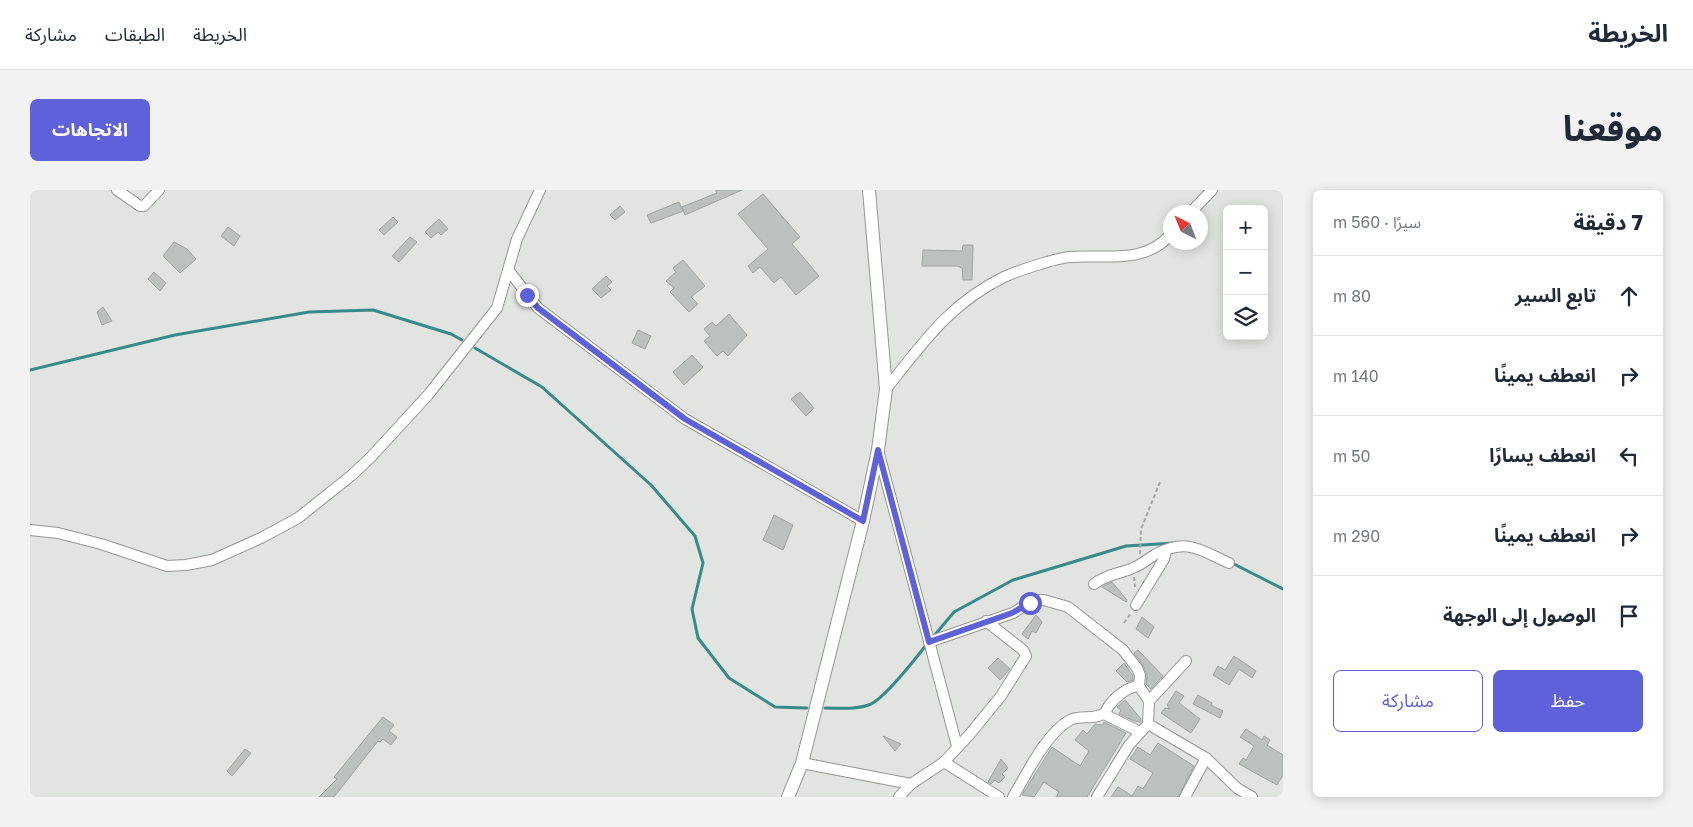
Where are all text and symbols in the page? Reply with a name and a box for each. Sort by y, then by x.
text: الخريطة [1588,18,1668,47]
text: مشاركة [25,23,77,45]
text: الطبقات [105,23,165,45]
text: الخريطة [193,23,247,45]
button: الاتجاهات [30,99,150,161]
text: موقعنا [1563,107,1663,149]
north arrow [1163,205,1208,250]
map controls [1223,205,1268,340]
button: + [1223,205,1268,250]
text: 7 دقيقة [1573,209,1643,235]
text: سيرًا · 560 m [1333,212,1421,232]
button: − [1223,250,1268,295]
icon: ahead [1615,282,1643,310]
text: تابع السير [1515,283,1596,306]
route end [516,284,539,307]
text: 80 m [1333,286,1371,306]
button: layers [1223,295,1268,340]
icon: right [1615,362,1643,390]
text: انعطف يمينًا [1494,363,1596,386]
text: 140 m [1333,366,1379,386]
icon: left [1615,442,1643,470]
text: انعطف يسارًا [1489,443,1596,466]
text: 50 m [1333,446,1370,466]
icon: right [1615,522,1643,550]
text: انعطف يمينًا [1494,523,1596,546]
text: 290 m [1333,526,1380,546]
route start [1019,592,1042,615]
icon: arrive [1615,602,1643,630]
text: الوصول إلى الوجهة [1443,603,1596,626]
button: مشاركة [1333,670,1483,732]
button: حفظ [1493,670,1643,732]

